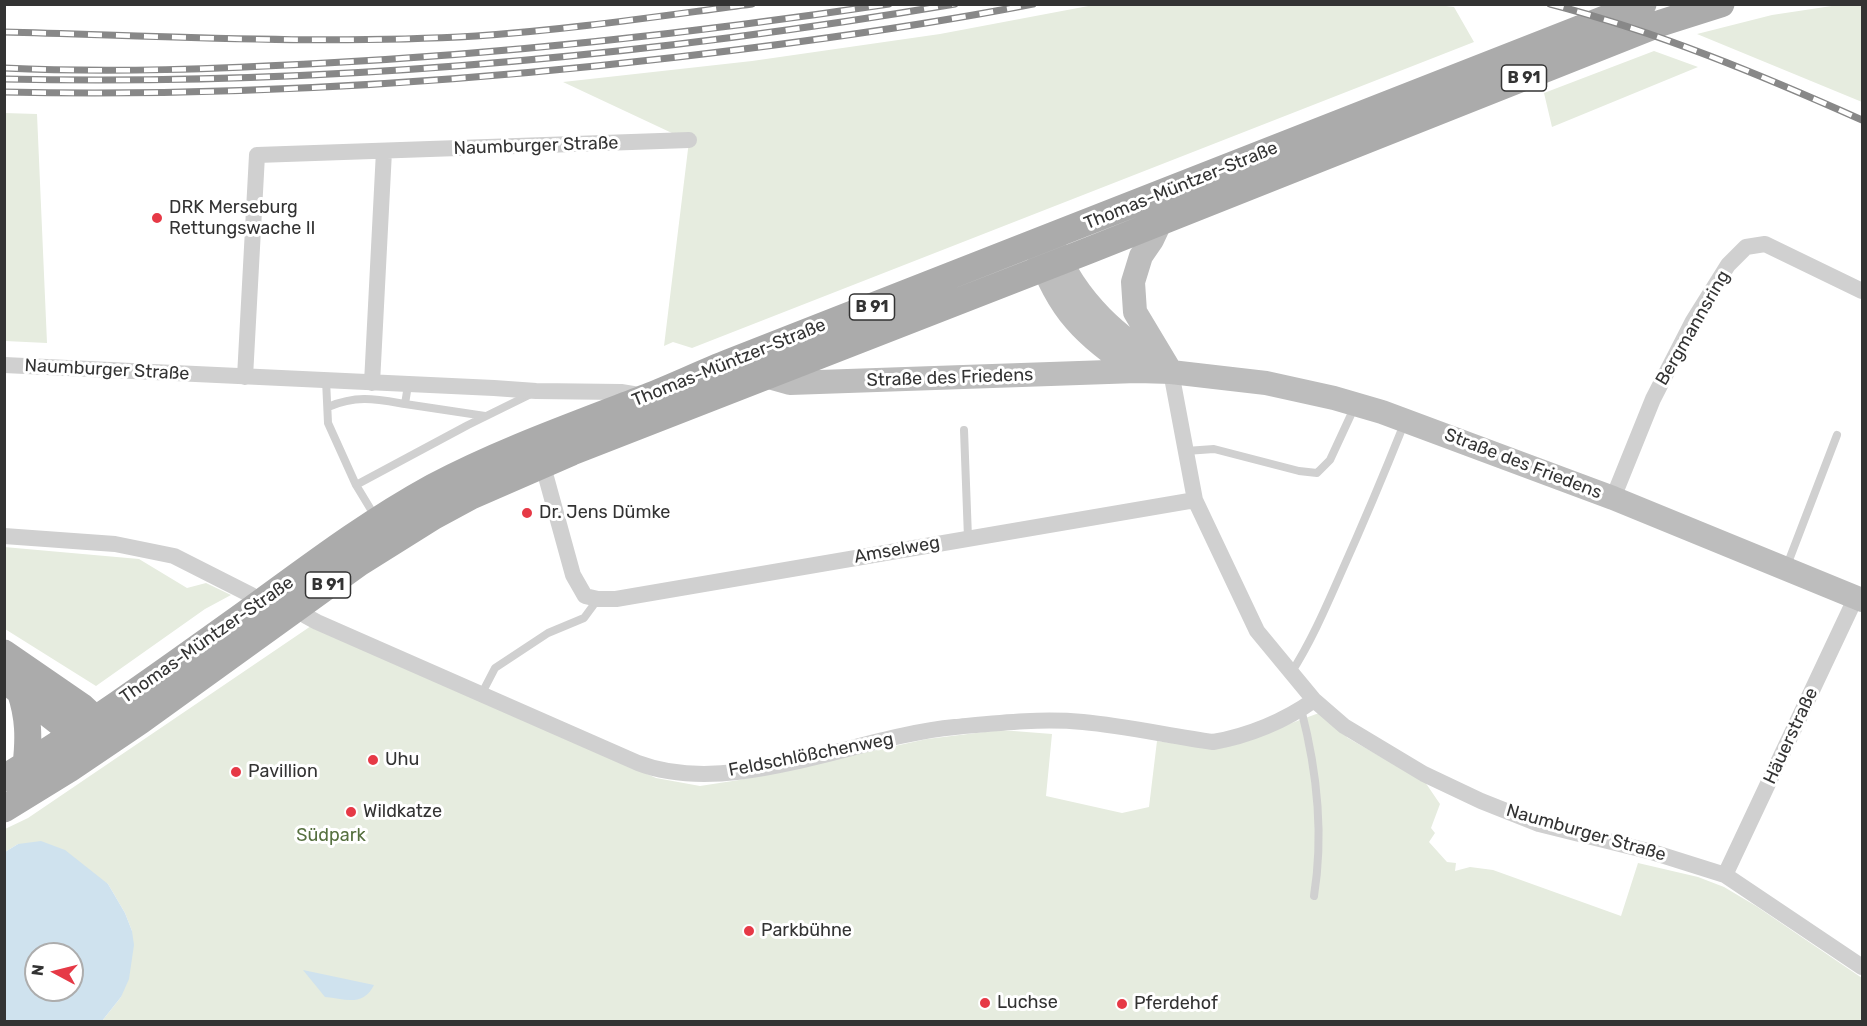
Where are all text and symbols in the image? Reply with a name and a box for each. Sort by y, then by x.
road number: B 91 [1502,65,1546,91]
street label: Naumburger Straße [453,132,619,160]
street label: Thomas-Müntzer-Straße [1081,137,1281,235]
place label: DRK Merseburg Rettungswache II [169,197,316,240]
marker: DRK Merseburg Rettungswache II [150,211,164,225]
street label: Bergmannsring [1651,267,1735,389]
road number: B 91 [850,294,894,320]
street label: Thomas-Müntzer-Straße [629,314,829,412]
street label: Naumburger Straße [24,355,190,385]
street label: Straße des Friedens [866,364,1034,392]
street label: Straße des Friedens [1441,424,1605,504]
place label: Dr. Jens Dümke [539,502,670,524]
marker: Dr. Jens Dümke [520,506,534,520]
street label: Amselweg [852,532,942,568]
street label: Thomas-Müntzer-Straße [116,572,298,708]
road number: B 91 [306,572,350,598]
street label: Häuerstraße [1759,684,1823,788]
street label: Feldschlößchenweg [727,728,895,782]
place label: Uhu [385,749,419,771]
marker: Uhu [366,753,380,767]
place label: Pavillion [248,761,318,783]
marker: Pavillion [229,765,243,779]
street label: Naumburger Straße [1504,800,1668,866]
place label: Wildkatze [363,801,442,823]
marker: Wildkatze [344,805,358,819]
park label: Südpark [296,825,366,847]
place label: Parkbühne [761,920,852,942]
marker: Parkbühne [742,924,756,938]
north arrow [24,942,84,1002]
text: N [27,963,48,977]
place label: Luchse [997,992,1058,1014]
place label: Pferdehof [1134,993,1218,1015]
marker: Luchse [978,996,992,1010]
marker: Pferdehof [1115,997,1129,1011]

